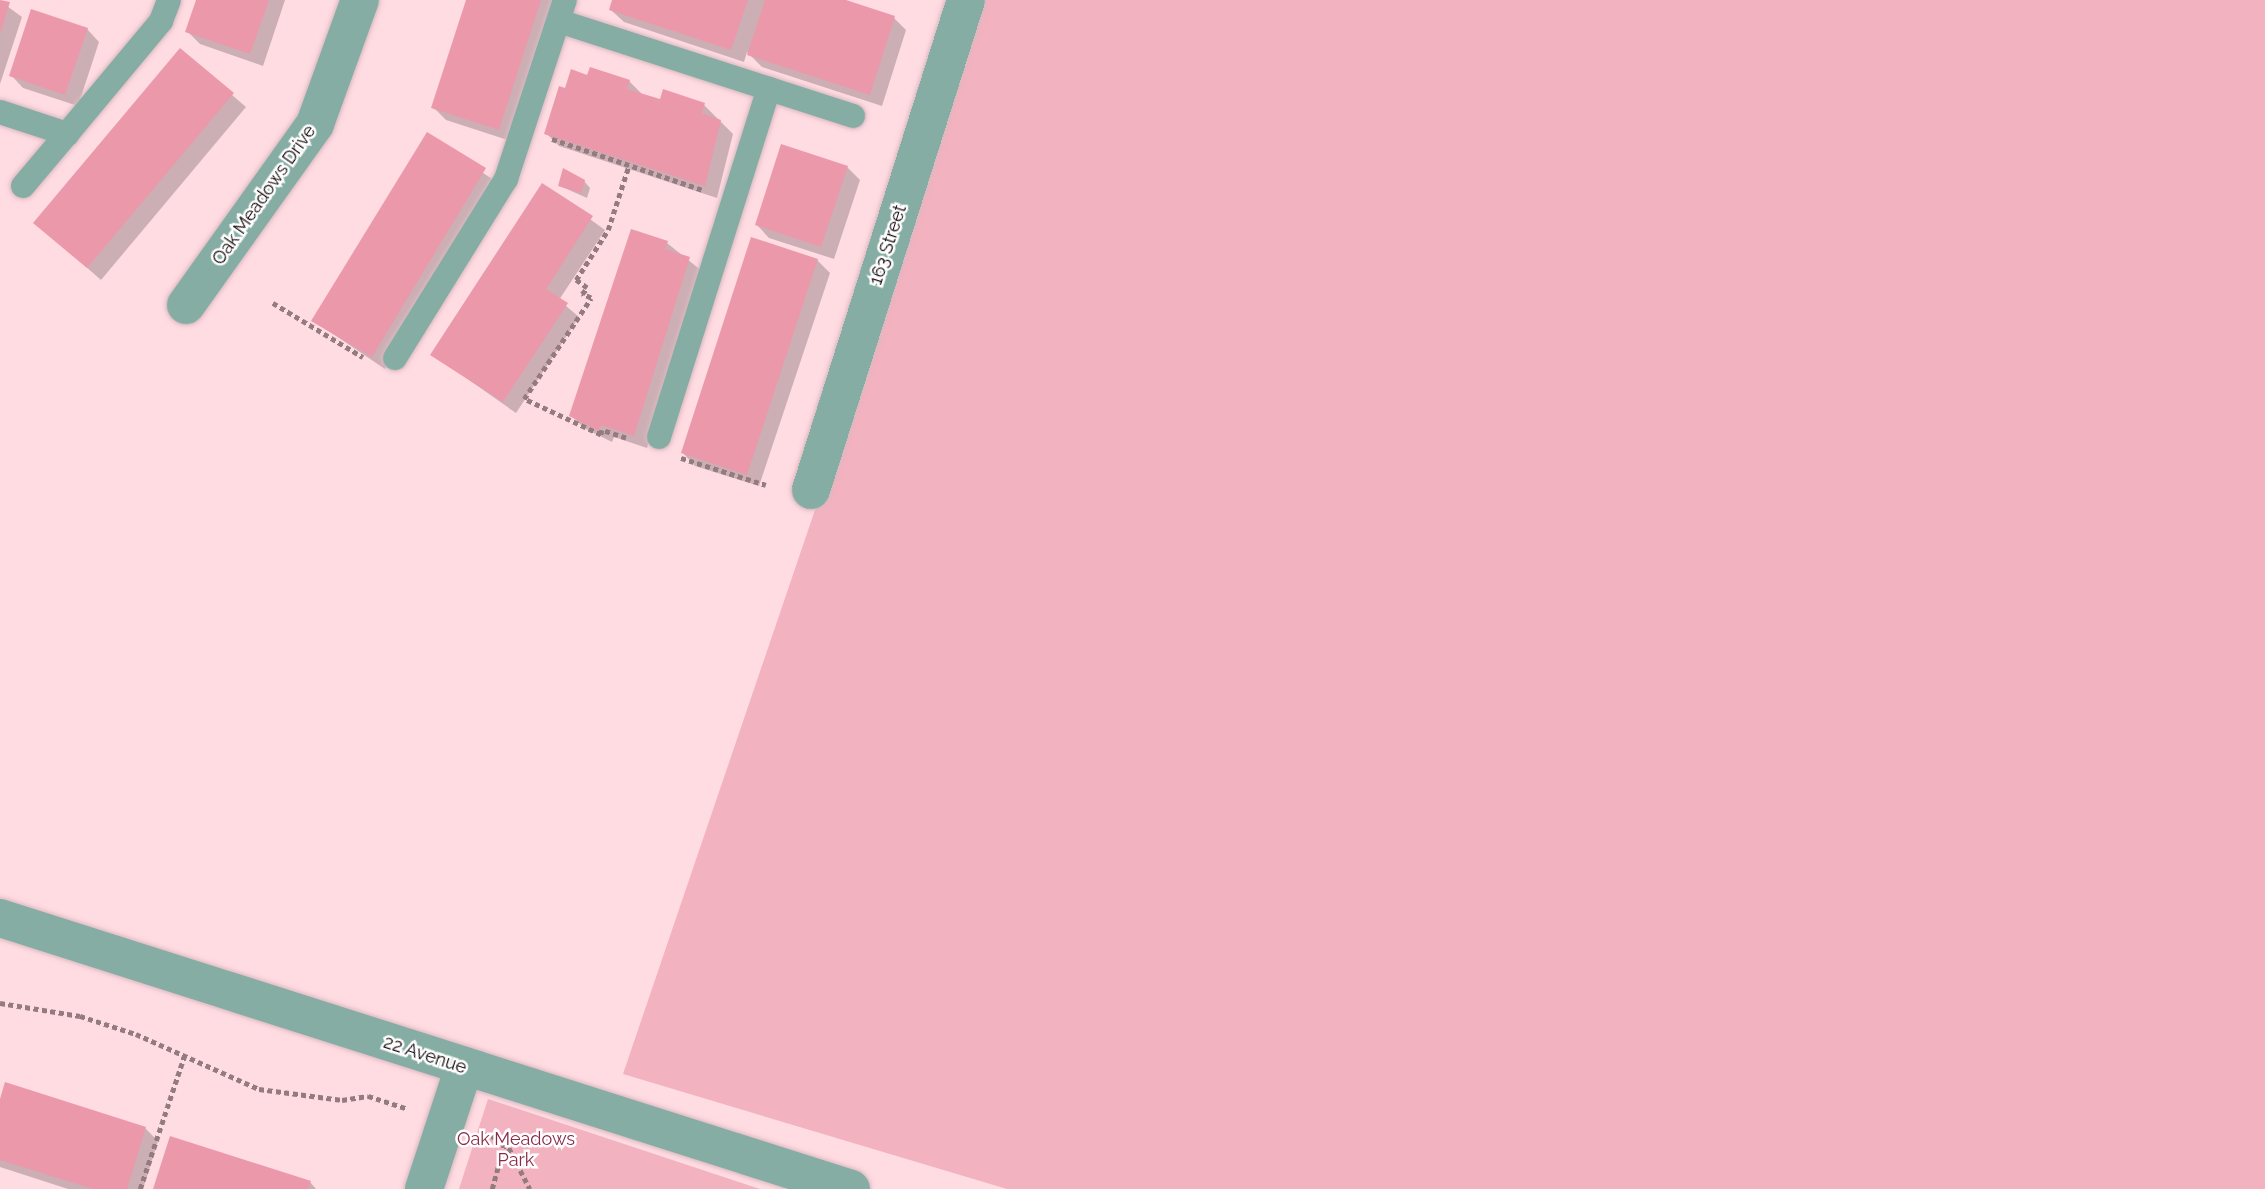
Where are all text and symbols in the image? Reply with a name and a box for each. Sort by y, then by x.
street label: Oak Meadows Drive [208,121,320,269]
street label: 163 Street [865,202,911,288]
street label: 22 Avenue [381,1031,469,1079]
park label: Oak Meadows Park [457,1129,575,1172]

